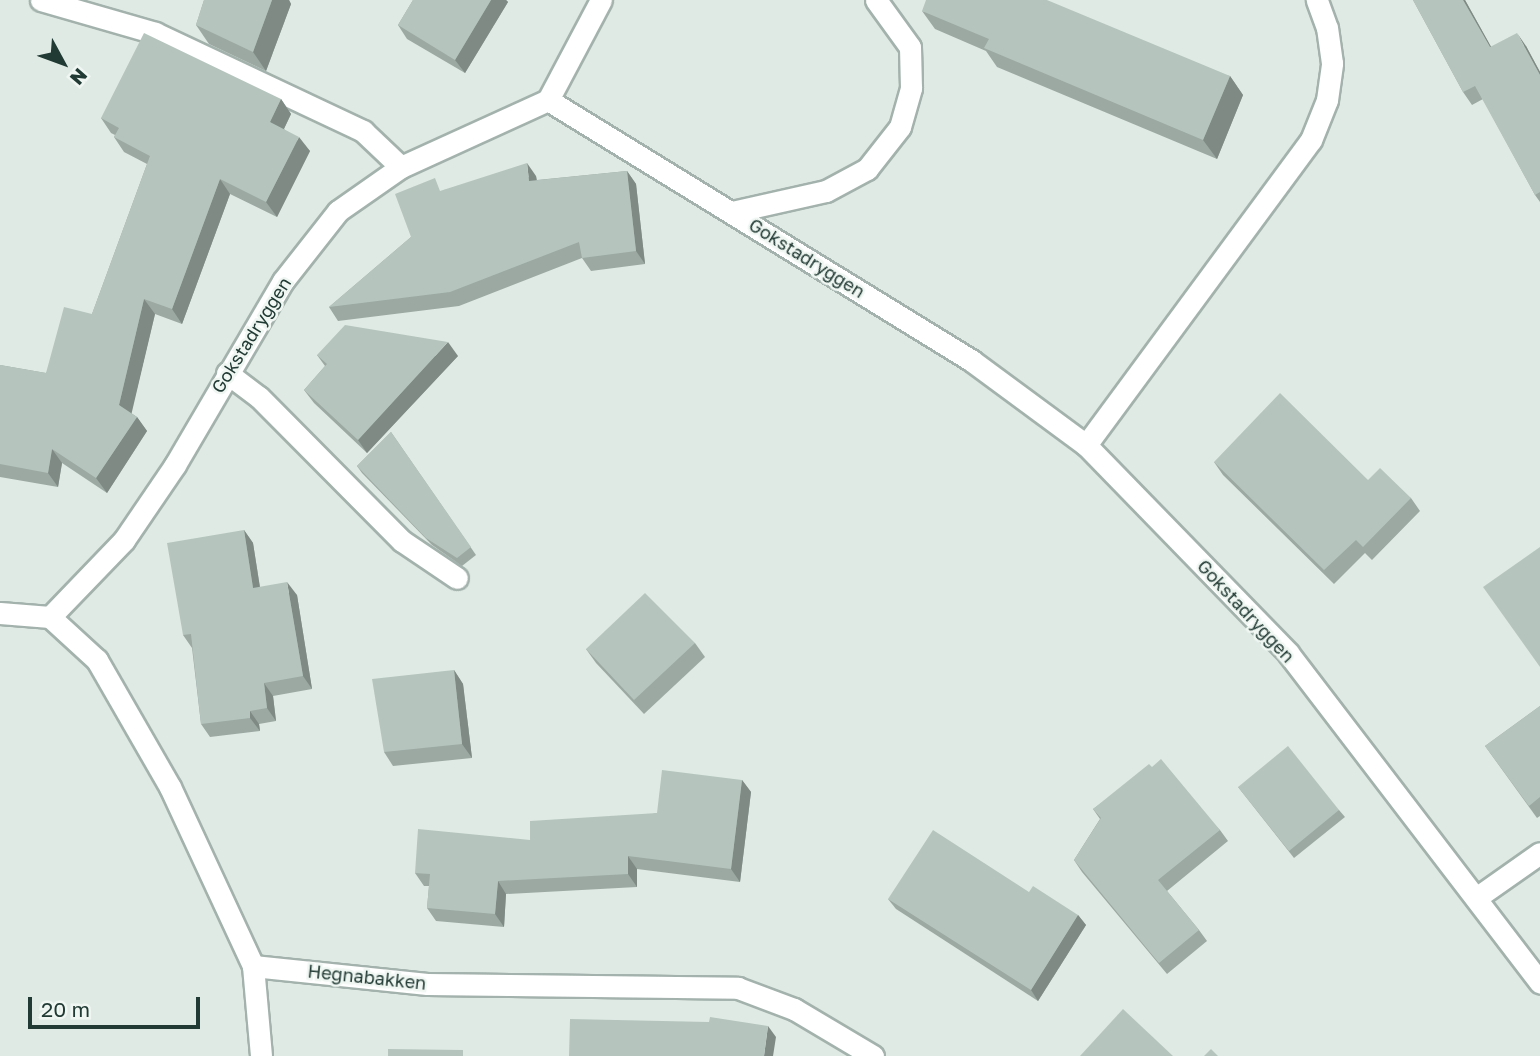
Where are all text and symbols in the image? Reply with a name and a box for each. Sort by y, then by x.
north arrow [28,28,98,98]
text: N [66,64,93,90]
street label: Gokstadryggen [745,214,869,302]
street label: Gokstadryggen [207,273,295,397]
street label: Gokstadryggen [1193,555,1299,667]
street label: Hegnabakken [307,960,427,994]
scale bar [32,982,203,1026]
text: 20 m [41,996,90,1022]

